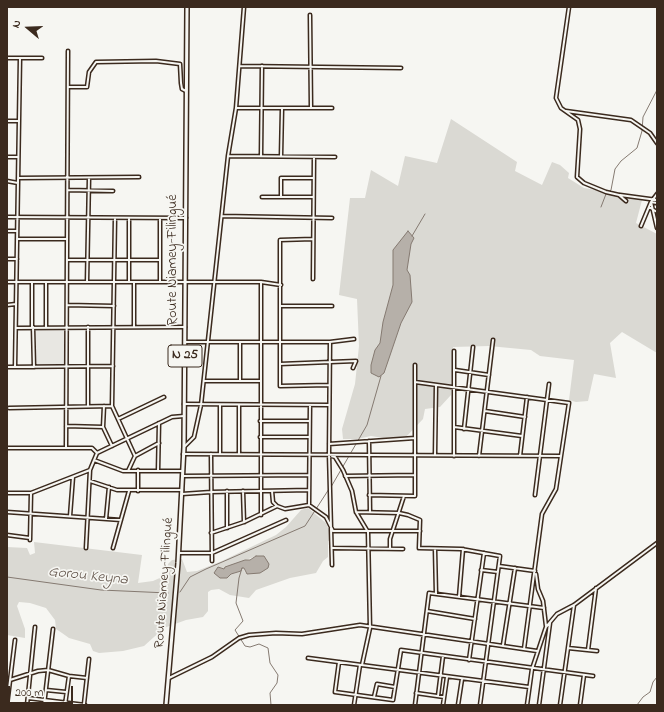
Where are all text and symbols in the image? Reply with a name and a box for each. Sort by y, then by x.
north arrow [8,8,48,48]
text: N [8,18,25,30]
street label: Route Niamey-Filingué [166,194,182,326]
road number: N 25 [168,345,202,367]
street label: Route Niamey-Filingué [152,517,178,649]
water label: Gorou Keyna [47,564,129,590]
scale bar [10,678,75,704]
text: 200 m [15,684,44,702]

